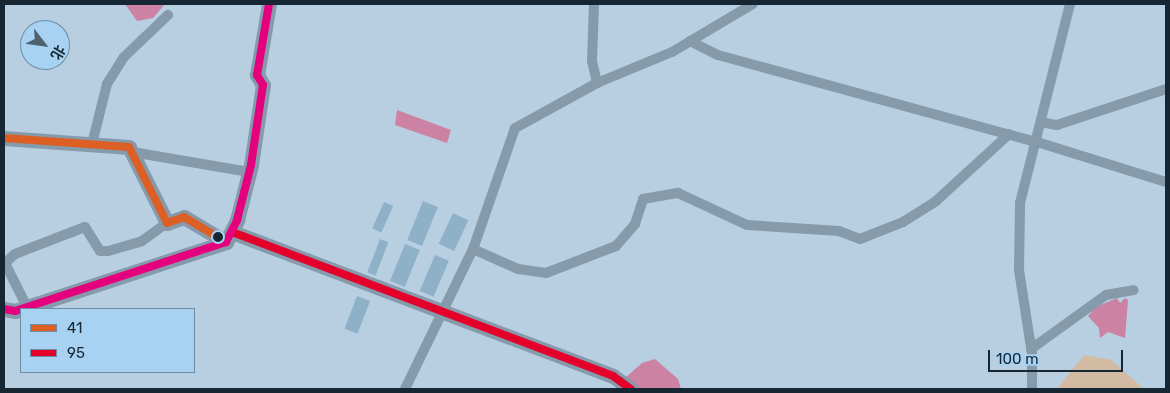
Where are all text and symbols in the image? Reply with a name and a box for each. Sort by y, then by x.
north arrow [20,20,70,70]
text: 北 [47,42,68,63]
unlabelled marker [213,232,223,242]
legend [20,308,195,373]
text: 41 [67,319,82,337]
scale bar [990,340,1125,372]
text: 95 [67,344,85,362]
text: 100 m [996,350,1038,368]

